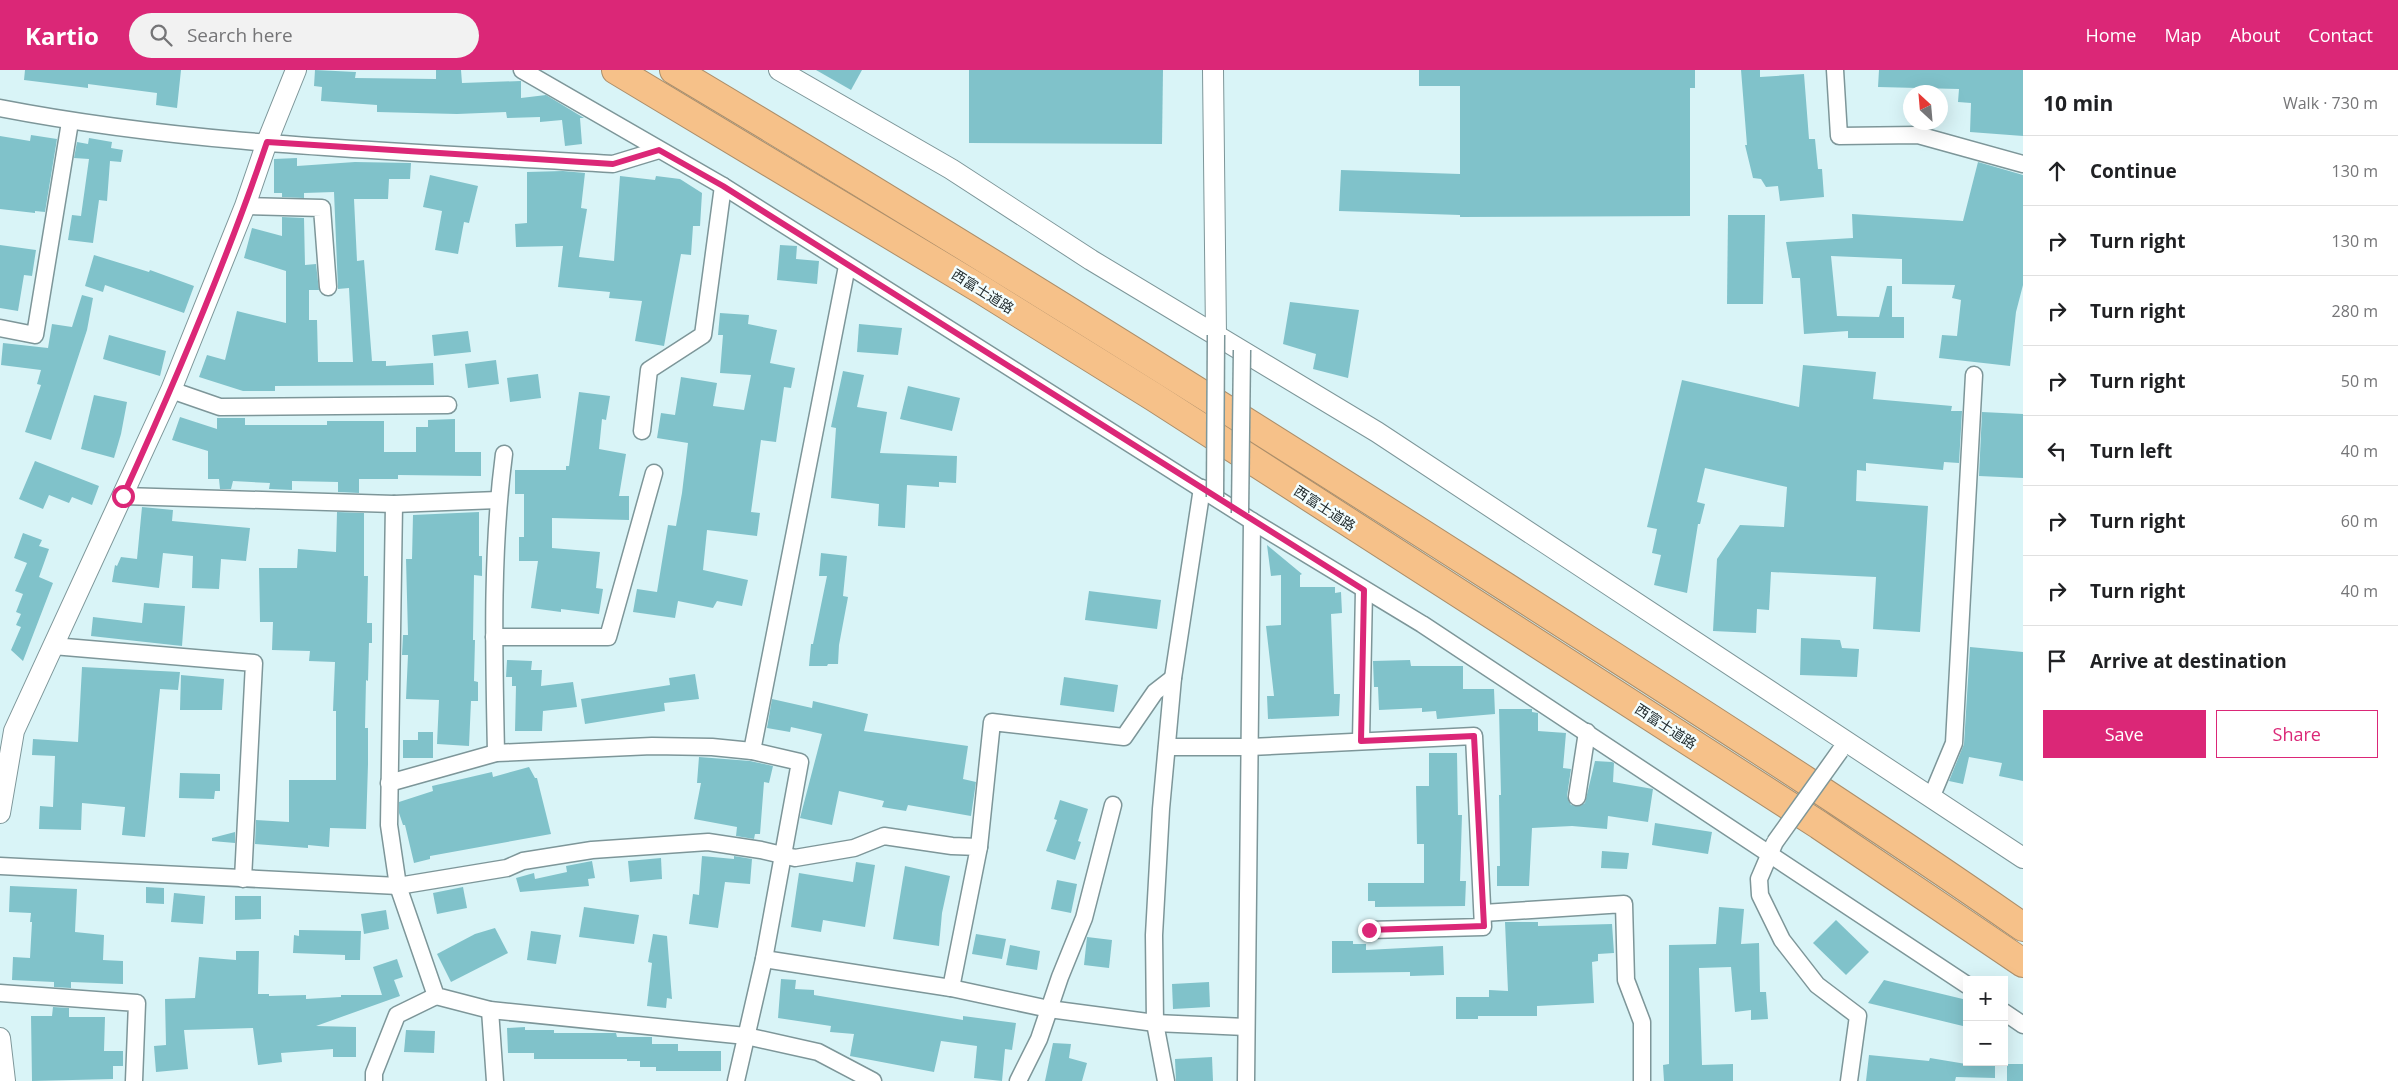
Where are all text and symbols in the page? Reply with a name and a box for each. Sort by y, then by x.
search box [129,13,479,58]
text: Kartio [25,19,99,52]
icon: search [147,21,175,49]
text: Search here [187,22,293,48]
text: Home [2086,23,2136,47]
text: Map [2164,23,2202,47]
text: About [2230,23,2280,47]
text: Contact [2308,23,2373,47]
north arrow [1903,85,1948,130]
text: 10 min [2043,89,2113,117]
text: Walk · 730 m [2283,92,2378,114]
icon: ahead [2043,157,2071,185]
text: Continue [2090,158,2177,184]
text: 130 m [2332,160,2378,182]
icon: right [2043,227,2071,255]
text: Turn right [2090,228,2185,254]
text: 130 m [2332,230,2378,252]
street label: 西富士道路 [948,264,1018,318]
icon: right [2043,297,2071,325]
text: Turn right [2090,298,2185,324]
text: 280 m [2332,300,2378,322]
icon: right [2043,367,2071,395]
text: Turn right [2090,368,2185,394]
text: 50 m [2341,370,2378,392]
icon: left [2043,437,2071,465]
text: Turn left [2090,438,2172,464]
text: 40 m [2341,440,2378,462]
street label: 西富士道路 [1290,481,1360,535]
route start [112,485,135,508]
icon: right [2043,507,2071,535]
text: Turn right [2090,508,2185,534]
text: 60 m [2341,510,2378,532]
icon: right [2043,577,2071,605]
text: Turn right [2090,578,2185,604]
text: 40 m [2341,580,2378,602]
icon: arrive [2043,647,2071,675]
text: Arrive at destination [2090,648,2287,674]
street label: 西富士道路 [1631,699,1701,753]
button: Save [2043,710,2206,758]
button: Share [2216,710,2378,758]
route end [1358,919,1381,942]
map controls [1963,976,2008,1066]
button: + [1963,976,2008,1021]
button: − [1963,1021,2008,1066]

